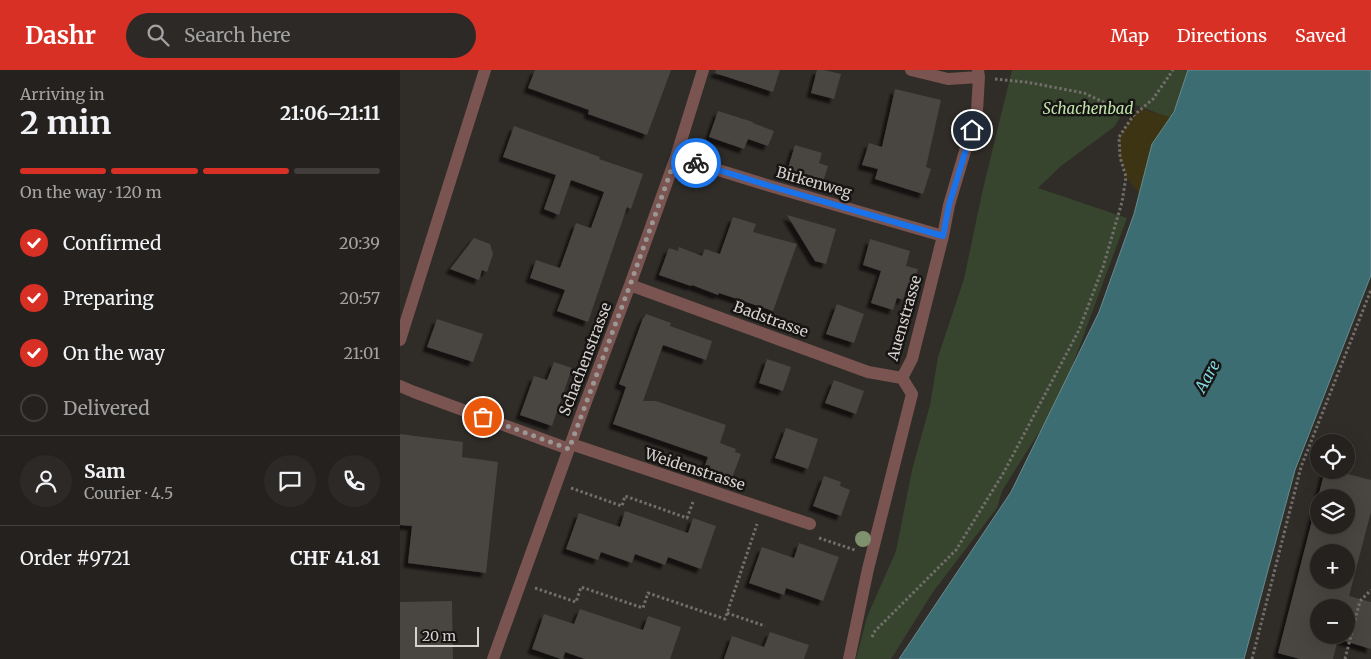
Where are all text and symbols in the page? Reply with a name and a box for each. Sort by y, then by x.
search box [126,13,476,58]
text: Dashr [25,20,96,51]
icon: search [144,21,172,49]
text: Search here [184,23,290,47]
text: Map [1111,24,1149,47]
text: Directions [1177,24,1267,47]
text: Saved [1295,24,1346,47]
text: Arriving in [20,84,105,104]
park label: Schachenbad [1043,99,1133,118]
text: 21:06–21:11 [280,101,380,125]
text: 2 min [20,103,111,143]
pin [951,109,993,151]
icon: home [958,116,986,144]
courier [671,138,721,188]
icon: bike [682,149,710,177]
street label: Birkenweg [774,162,854,202]
text: On the way · 120 m [20,182,162,202]
icon: check [20,229,48,257]
text: Confirmed [63,231,161,255]
text: 20:39 [339,233,380,253]
street label: Auenstrasse [882,273,925,364]
icon: check [20,284,48,312]
text: Preparing [63,286,154,310]
text: 20:57 [340,288,380,308]
street label: Badstrasse [731,297,811,341]
street label: Schachenstrasse [555,299,615,418]
icon: check [20,339,48,367]
text: On the way [63,341,165,365]
text: 21:01 [343,343,380,363]
water label: Aare [1189,356,1224,397]
text: Delivered [63,396,150,420]
pin [462,396,504,438]
icon: bag [469,403,497,431]
map controls [1310,434,1355,644]
button: locate [1310,434,1355,479]
street label: Weidenstrasse [641,444,748,494]
button: person [20,455,72,507]
button: chat [264,455,316,507]
button: phone [328,455,380,507]
text: Sam [84,459,125,483]
text: Courier · 4.5 [84,483,173,503]
button: layers [1310,489,1355,534]
button: + [1310,544,1355,589]
text: Order #9721 [20,546,130,570]
text: CHF 41.81 [290,546,380,570]
button: − [1310,599,1355,644]
scale bar [415,624,479,647]
text: 20 m [422,627,456,645]

